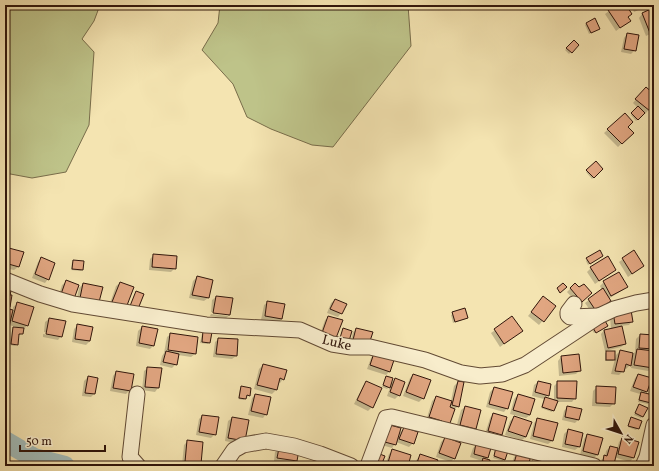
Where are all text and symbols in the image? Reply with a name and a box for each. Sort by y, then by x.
street label: Luke [320,331,354,356]
north arrow [601,413,641,453]
scale bar [20,427,105,453]
text: N [619,431,636,446]
text: 50 m [26,434,52,450]

